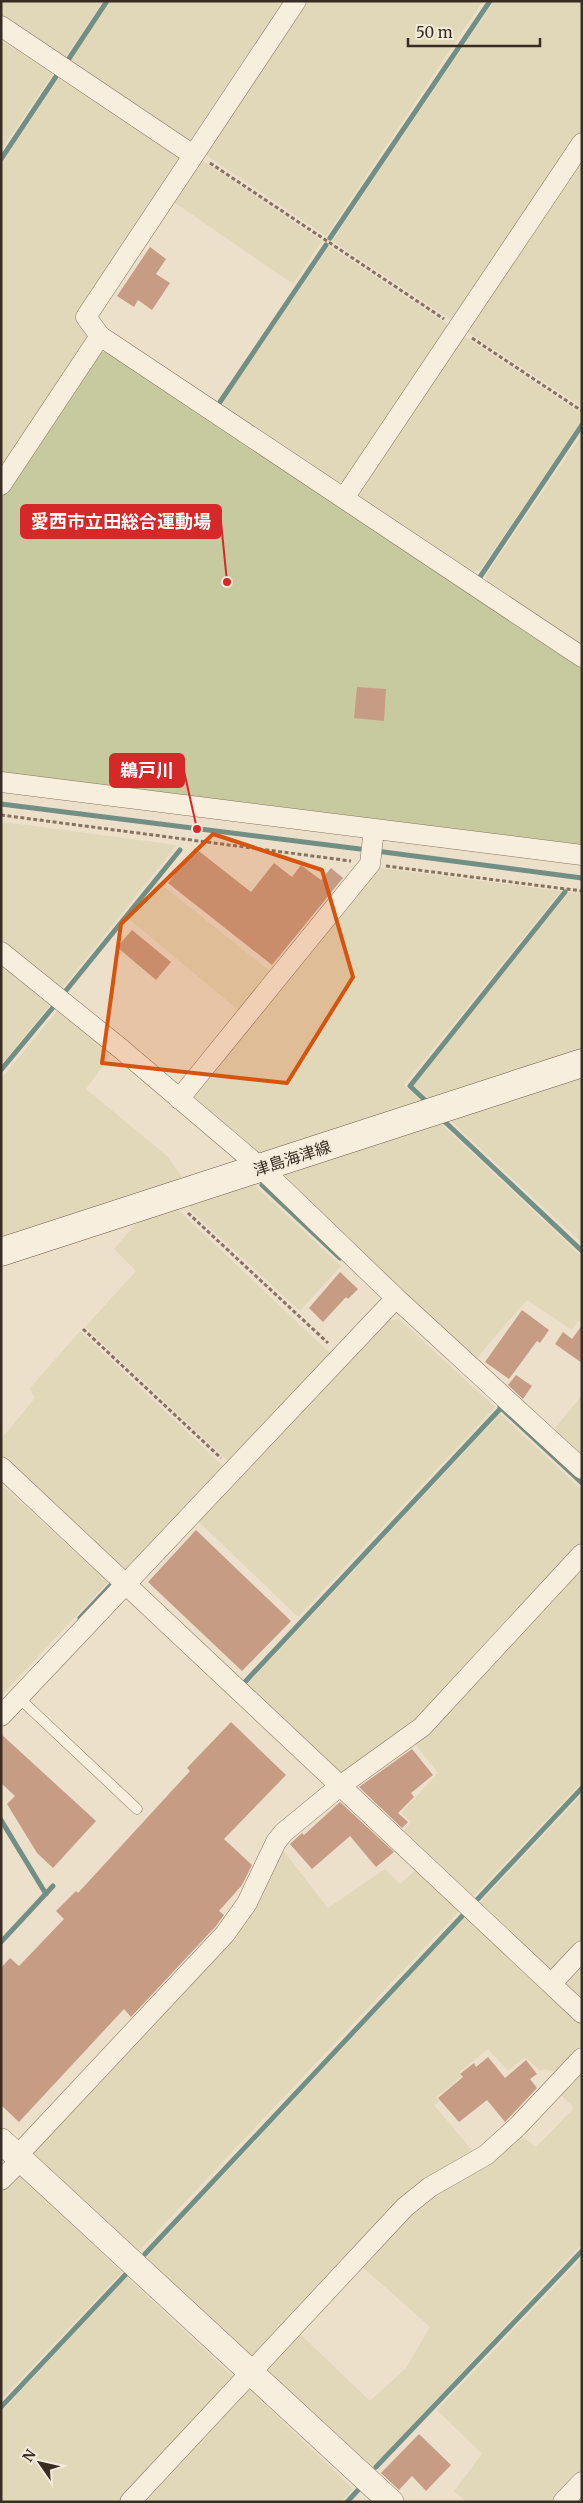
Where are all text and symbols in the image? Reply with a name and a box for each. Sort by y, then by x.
scale bar [408,15,540,47]
text: 50 m [416,23,453,42]
callout: 愛西市立田総合運動場 [21,505,221,538]
text: 愛西市立田総合運動場 [31,510,211,533]
callout: 鵜戸川 [110,754,184,787]
text: 鵜戸川 [120,759,174,782]
street label: 津島海津線 [251,1136,333,1180]
north arrow [15,2438,65,2488]
text: N [19,2446,40,2465]

